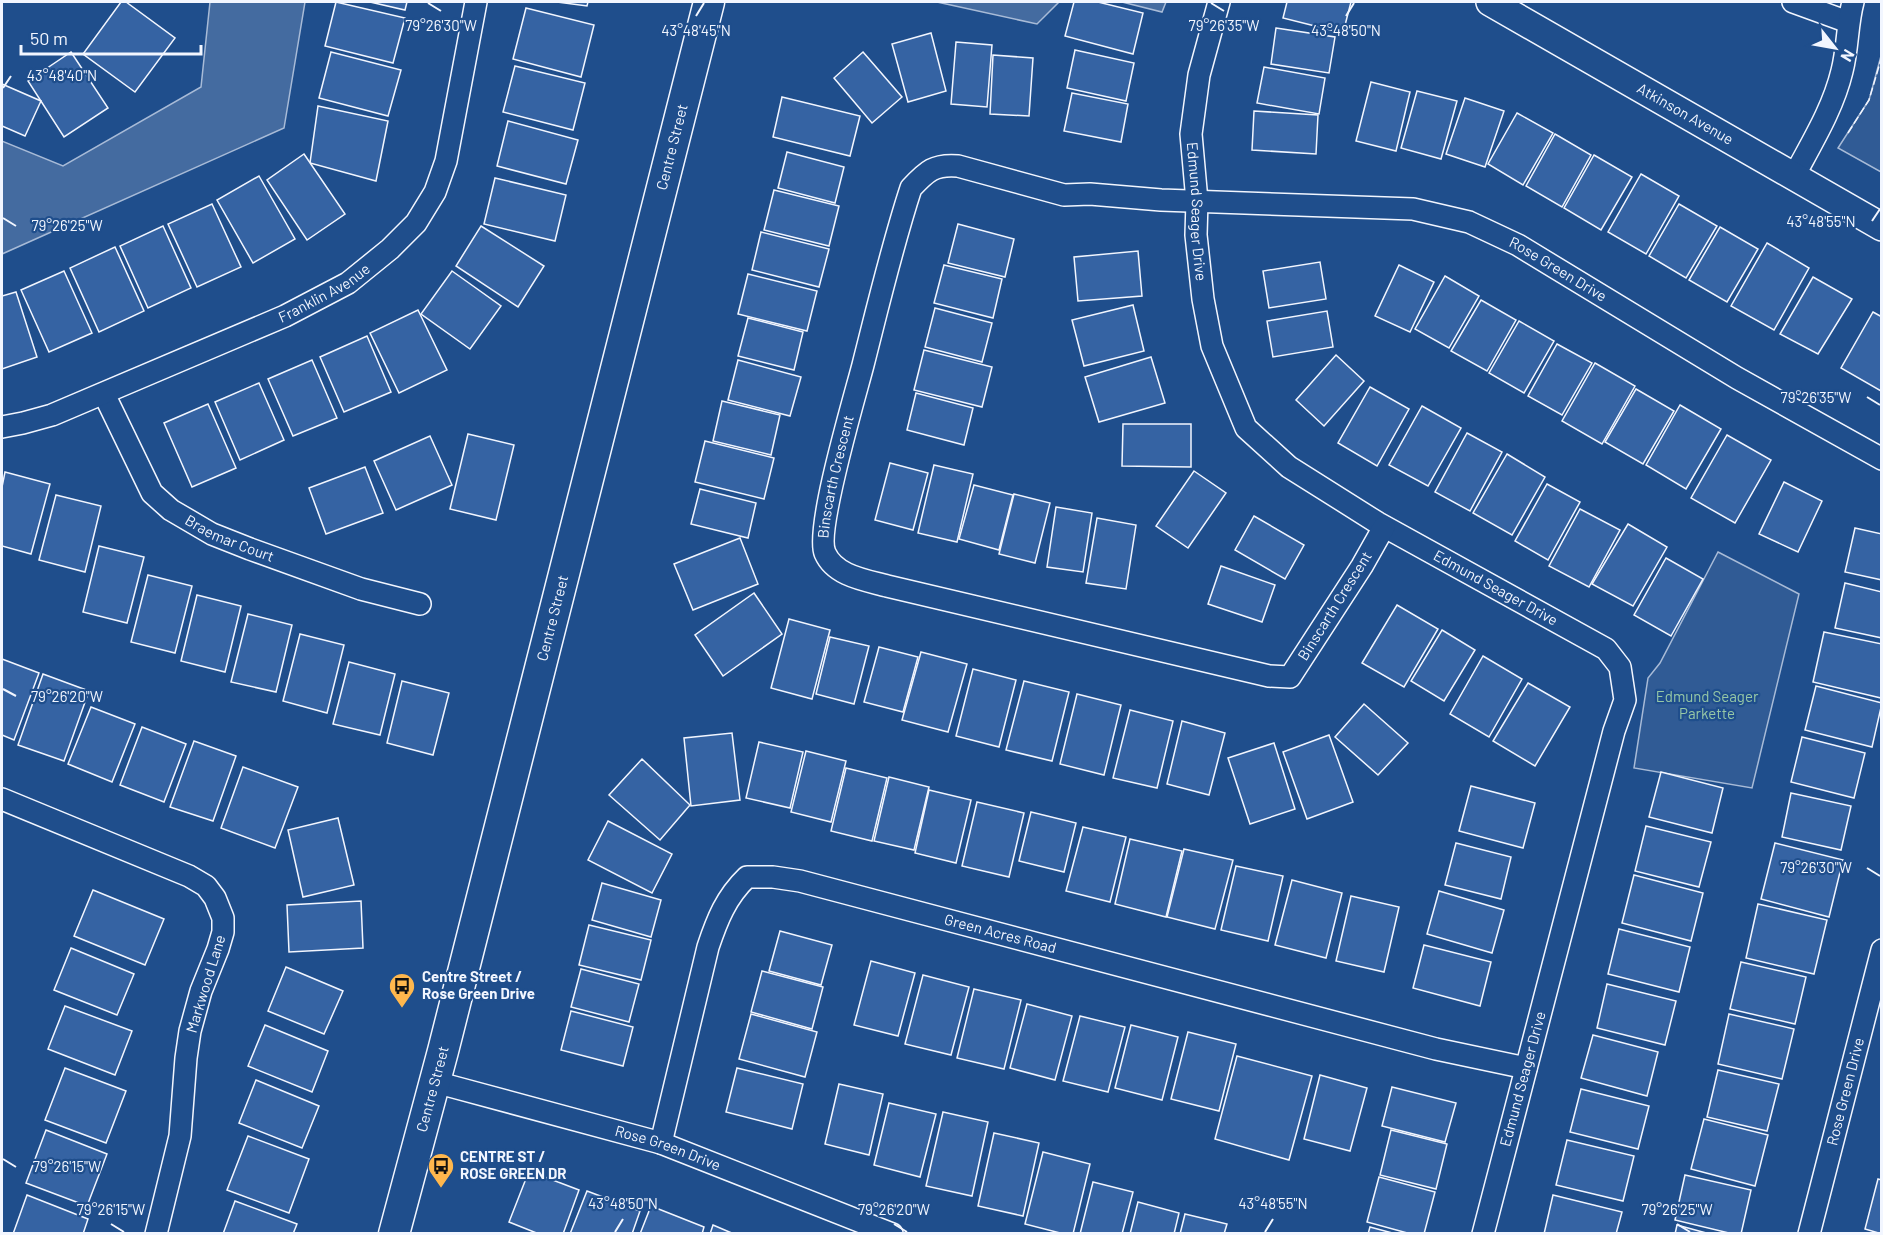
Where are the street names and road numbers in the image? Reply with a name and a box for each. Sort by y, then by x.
street label: Atkinson Avenue [1634,78,1737,148]
street label: Centre Street [652,102,691,192]
street label: Edmund Seager Drive [1184,141,1211,282]
street label: Rose Green Drive [1507,232,1610,305]
street label: Franklin Avenue [275,259,373,326]
street label: Binscarth Crescent [813,413,857,539]
street label: Braemar Court [182,510,277,565]
street label: Edmund Seager Drive [1431,546,1561,629]
street label: Binscarth Crescent [1293,548,1375,663]
street label: Centre Street [532,573,571,663]
street label: Green Acres Road [943,910,1058,956]
street label: Markwood Lane [182,932,229,1035]
street label: Edmund Seager Drive [1495,1009,1549,1148]
street label: Rose Green Drive [1822,1036,1867,1147]
street label: Centre Street [412,1044,452,1134]
street label: Rose Green Drive [613,1121,724,1174]

